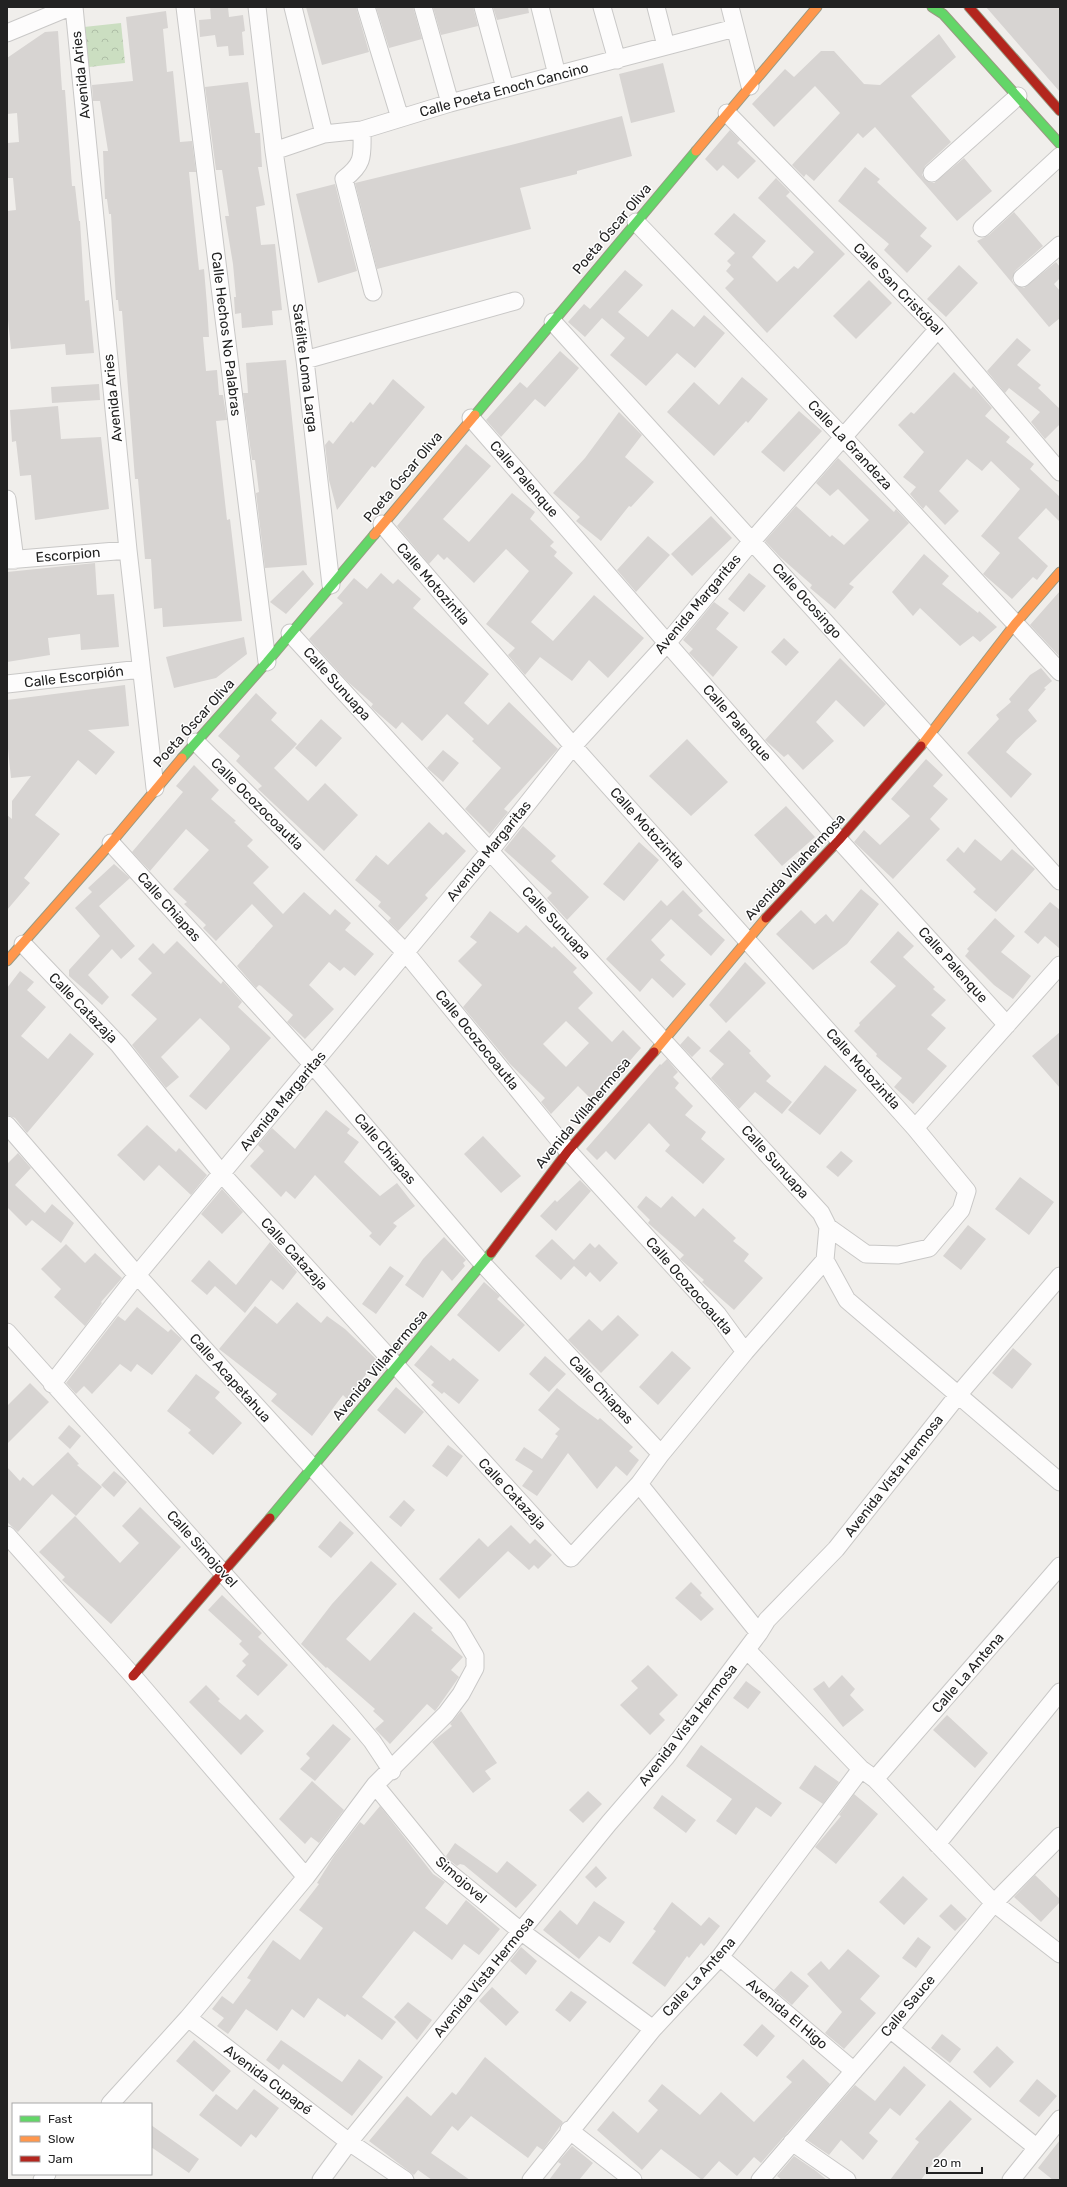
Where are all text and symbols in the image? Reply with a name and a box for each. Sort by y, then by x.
street label: Avenida Aries [68,30,94,120]
street label: Calle Poeta Enoch Cancino [418,59,590,121]
street label: Poeta Óscar Oliva [568,179,655,278]
street label: Calle San Cristóbal [850,239,946,339]
street label: Calle Hechos No Palabras [208,251,244,417]
street label: Satélite Loma Larga [289,303,321,433]
street label: Avenida Aries [100,353,126,443]
street label: Calle La Grandeza [804,397,896,493]
street label: Poeta Óscar Oliva [359,427,446,526]
street label: Calle Palenque [486,437,562,521]
street label: Calle Motozintla [393,539,473,629]
street label: Escorpion [35,544,101,566]
street label: Avenida Margaritas [651,551,745,657]
street label: Calle Ocosingo [769,560,845,642]
street label: Calle Sunuapa [300,644,374,724]
street label: Calle Escorpión [23,662,125,692]
street label: Poeta Óscar Oliva [149,675,238,771]
street label: Calle Palenque [699,681,775,765]
street label: Calle Ocozocoautla [207,754,307,854]
street label: Calle Motozintla [606,784,688,872]
street label: Avenida Margaritas [443,797,535,905]
street label: Avenida Villahermosa [741,810,849,924]
street label: Calle Chiapas [133,869,205,945]
street label: Calle Sunuapa [518,883,594,963]
street label: Calle Palenque [915,924,992,1006]
street label: Calle Catazaja [45,969,121,1047]
street label: Calle Ocozocoautla [431,987,523,1093]
street label: Calle Motozintla [822,1025,904,1113]
street label: Avenida Margaritas [236,1048,330,1154]
street label: Avenida Villahermosa [532,1054,634,1172]
street label: Calle Chiapas [350,1110,420,1188]
street label: Calle Sunuapa [738,1122,812,1202]
street label: Calle Catazaja [257,1214,331,1294]
street label: Calle Ocozocoautla [642,1234,736,1338]
street label: Avenida Villahermosa [329,1306,431,1424]
street label: Calle Acapetahua [186,1330,274,1426]
street label: Calle Chiapas [565,1352,637,1428]
street label: Avenida Vista Hermosa [841,1412,947,1540]
street label: Calle Catazaja [475,1455,549,1533]
street label: Calle Simojovel [163,1507,241,1591]
street label: Calle La Antena [928,1629,1008,1717]
street label: Avenida Vista Hermosa [635,1661,741,1789]
street label: Simojovel [432,1853,490,1907]
street label: Avenida Vista Hermosa [430,1913,538,2041]
street label: Calle La Antena [659,1934,739,2020]
street label: Calle Sauce [877,1971,939,2040]
street label: Avenida El Higo [743,1975,831,2053]
street label: Avenida Cupapé [221,2041,315,2119]
legend [12,2103,152,2175]
text: Fast [48,2112,72,2126]
text: Slow [48,2132,75,2146]
scale bar [927,2149,982,2175]
text: Jam [48,2152,73,2166]
text: 20 m [933,2156,961,2170]

